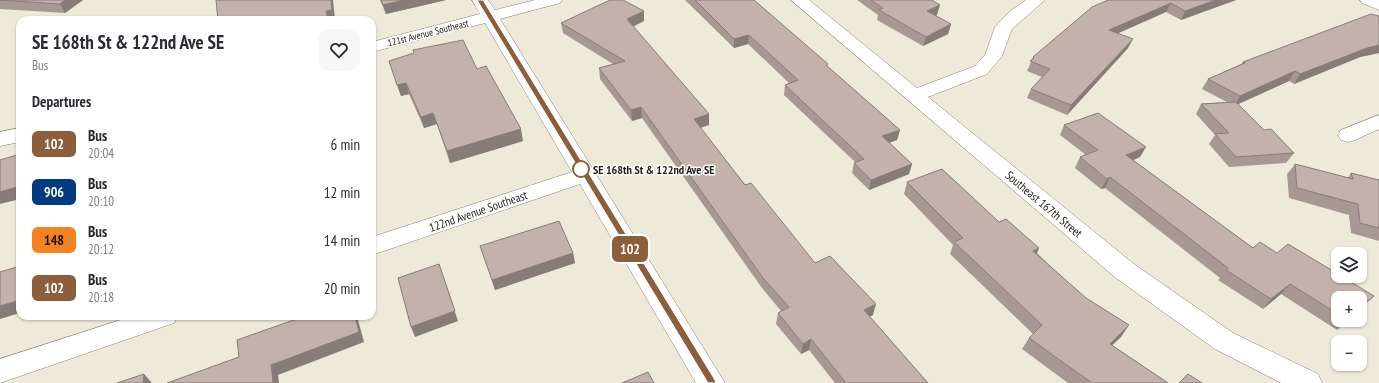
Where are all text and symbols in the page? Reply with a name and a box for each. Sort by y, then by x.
street label: 121st Avenue Southeast [386,17,470,49]
button: heart [318,29,360,71]
text: SE 168th St & 122nd Ave SE [32,30,224,54]
text: Bus [32,57,48,74]
text: Departures [32,92,91,111]
text: Bus [88,126,107,145]
text: 102 [44,135,64,153]
text: 6 min [330,135,360,154]
text: 20:04 [88,145,114,162]
marker: SE 168th St & 122nd Ave SE [572,160,590,178]
place label: SE 168th St & 122nd Ave SE [593,162,714,177]
street label: Southeast 167th Street [1002,167,1086,241]
text: Bus [88,174,107,193]
text: 906 [44,183,64,201]
text: 12 min [324,183,360,202]
street label: 122nd Avenue Southeast [427,187,530,235]
text: 20:10 [88,193,114,210]
text: Bus [88,222,107,241]
text: 148 [44,231,64,249]
text: 14 min [324,231,360,250]
line badge: 102 [607,236,653,262]
text: 102 [620,240,640,258]
text: 20:12 [88,241,114,258]
map controls [1331,247,1367,371]
button: layers [1331,247,1367,283]
text: Bus [88,270,107,289]
text: 102 [44,279,64,297]
text: 20 min [324,279,360,298]
text: 20:18 [88,289,114,306]
button: + [1331,291,1367,327]
button: − [1331,335,1367,371]

